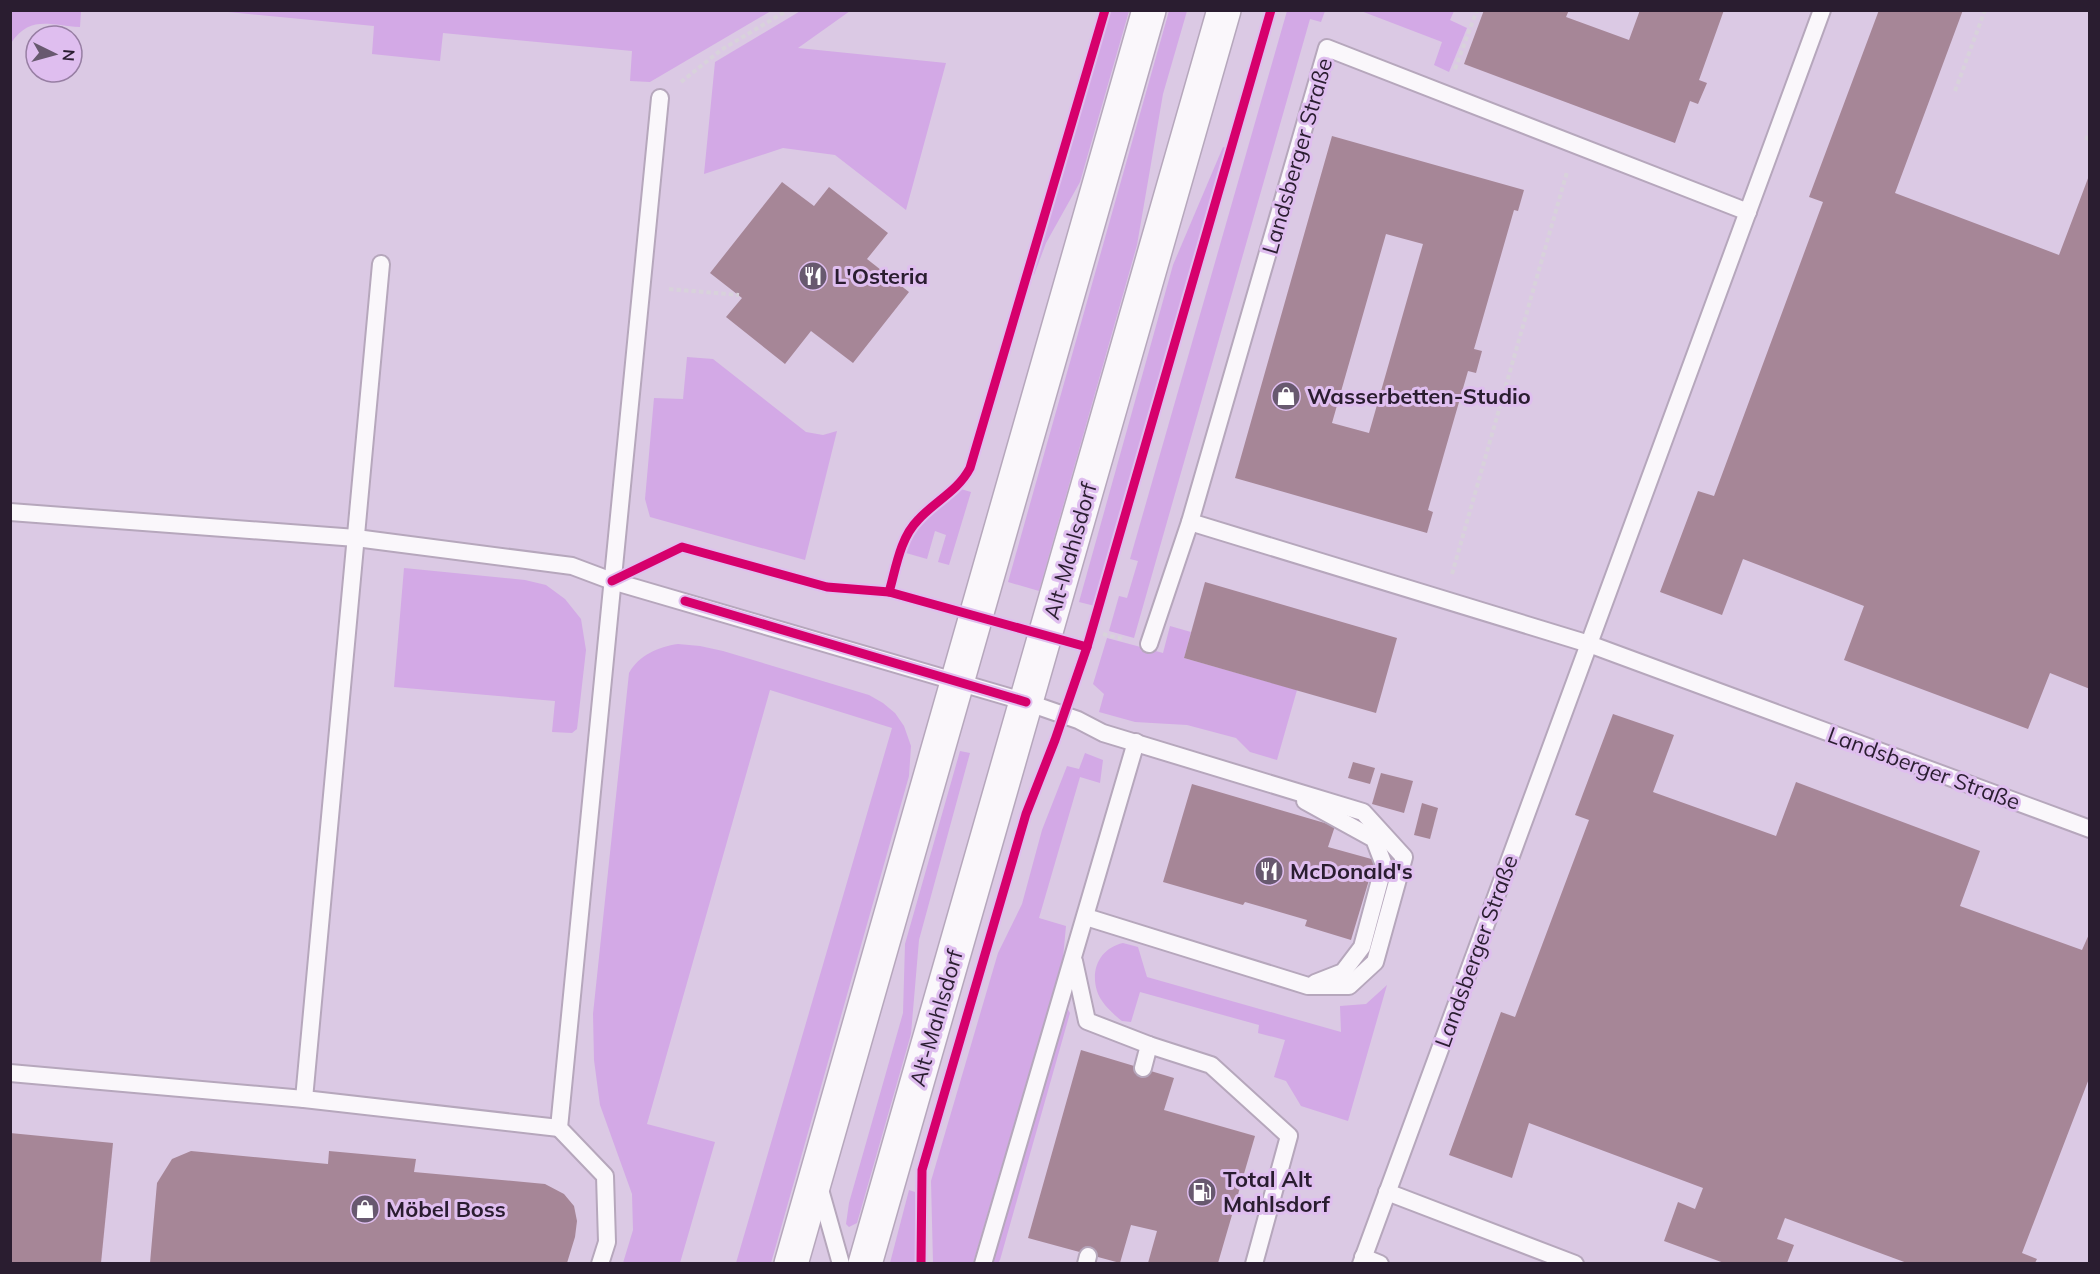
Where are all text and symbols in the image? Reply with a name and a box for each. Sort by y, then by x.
north arrow [24,24,84,84]
text: N [58,48,79,62]
street label: Landsberger Straße [1256,55,1338,257]
restaurant icon: L'Osteria [797,260,829,292]
place label: L'Osteria [834,262,928,290]
shop icon: Wasserbetten-Studio [1270,380,1302,412]
place label: Wasserbetten-Studio [1307,382,1531,410]
street label: Alt-Mahlsdorf [1037,479,1103,623]
street label: Landsberger Straße [1824,720,2024,816]
street label: Landsberger Straße [1428,851,1524,1051]
restaurant icon: McDonald's [1253,855,1285,887]
place label: McDonald's [1290,857,1413,885]
street label: Alt-Mahlsdorf [903,946,969,1090]
place label: Total Alt Mahlsdorf [1223,1165,1331,1218]
fuel station icon: Total Alt Mahlsdorf [1186,1176,1218,1208]
shop icon: Möbel Boss [349,1193,381,1225]
place label: Möbel Boss [386,1195,506,1223]

